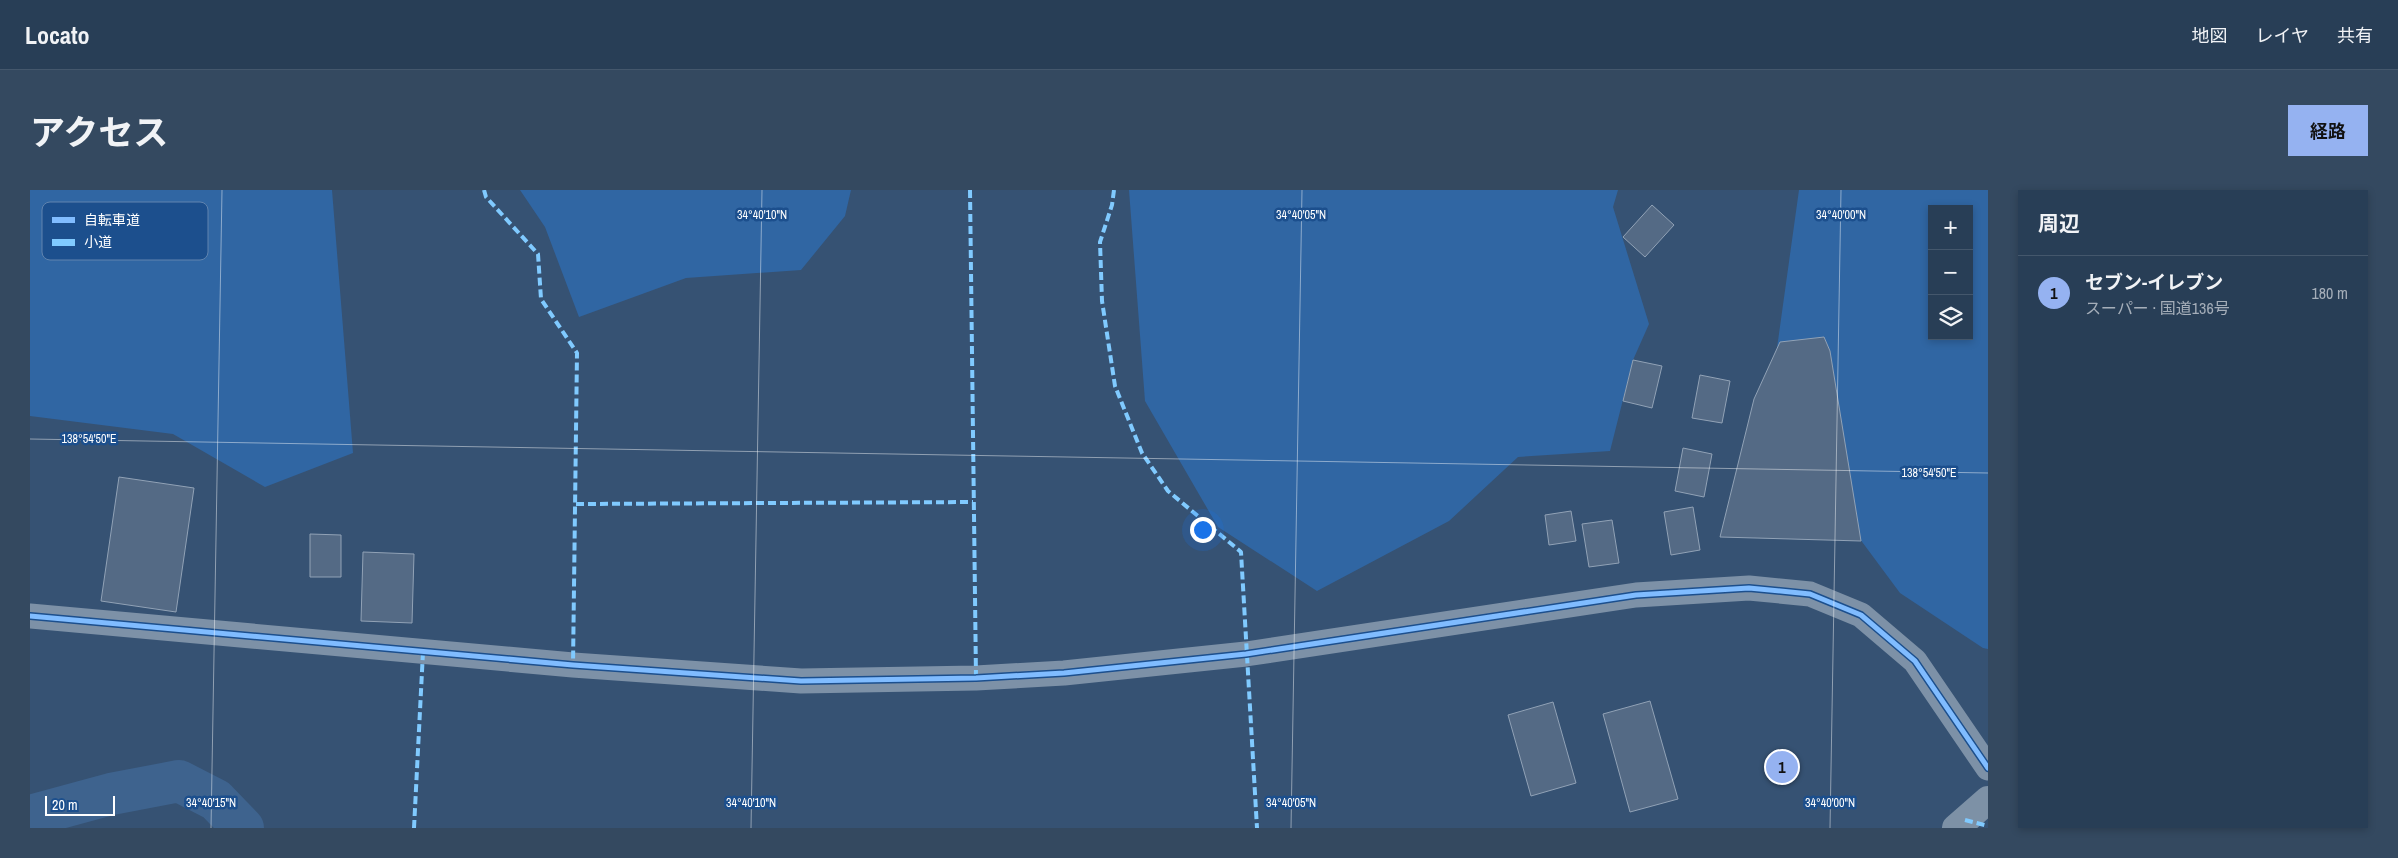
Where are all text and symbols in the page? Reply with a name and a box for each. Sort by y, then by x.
text: Locato [25,19,90,51]
text: 地図 [2192,23,2228,48]
text: レイヤ [2256,23,2309,48]
text: 共有 [2337,23,2373,48]
button: 経路 [2288,105,2368,156]
text: アクセス [30,109,168,156]
legend [42,202,208,260]
map controls [1928,205,1973,340]
button: + [1928,205,1973,250]
text: 34°40'10"N [737,207,787,223]
text: 34°40'05"N [1276,207,1326,223]
text: 34°40'00"N [1816,207,1866,223]
text: 周辺 [2038,209,2080,238]
text: 自転車道 [84,211,140,229]
text: 小道 [84,233,112,251]
button: − [1928,250,1973,295]
text: セブン-イレブン [2085,269,2223,295]
text: 1 [2050,282,2058,304]
text: 180 m [2312,282,2348,304]
button: layers [1928,295,1973,340]
text: スーパー · 国道136号 [2085,297,2230,319]
text: 138°54'50"E [61,431,117,447]
text: 138°54'50"E [1901,465,1957,481]
your location [1190,517,1216,543]
pin: 1 [1766,748,1798,786]
scale bar [45,793,115,816]
text: 34°40'15"N [186,795,236,811]
text: 34°40'10"N [726,795,776,811]
text: 34°40'05"N [1266,795,1316,811]
text: 34°40'00"N [1805,795,1855,811]
text: 20 m [52,796,78,814]

